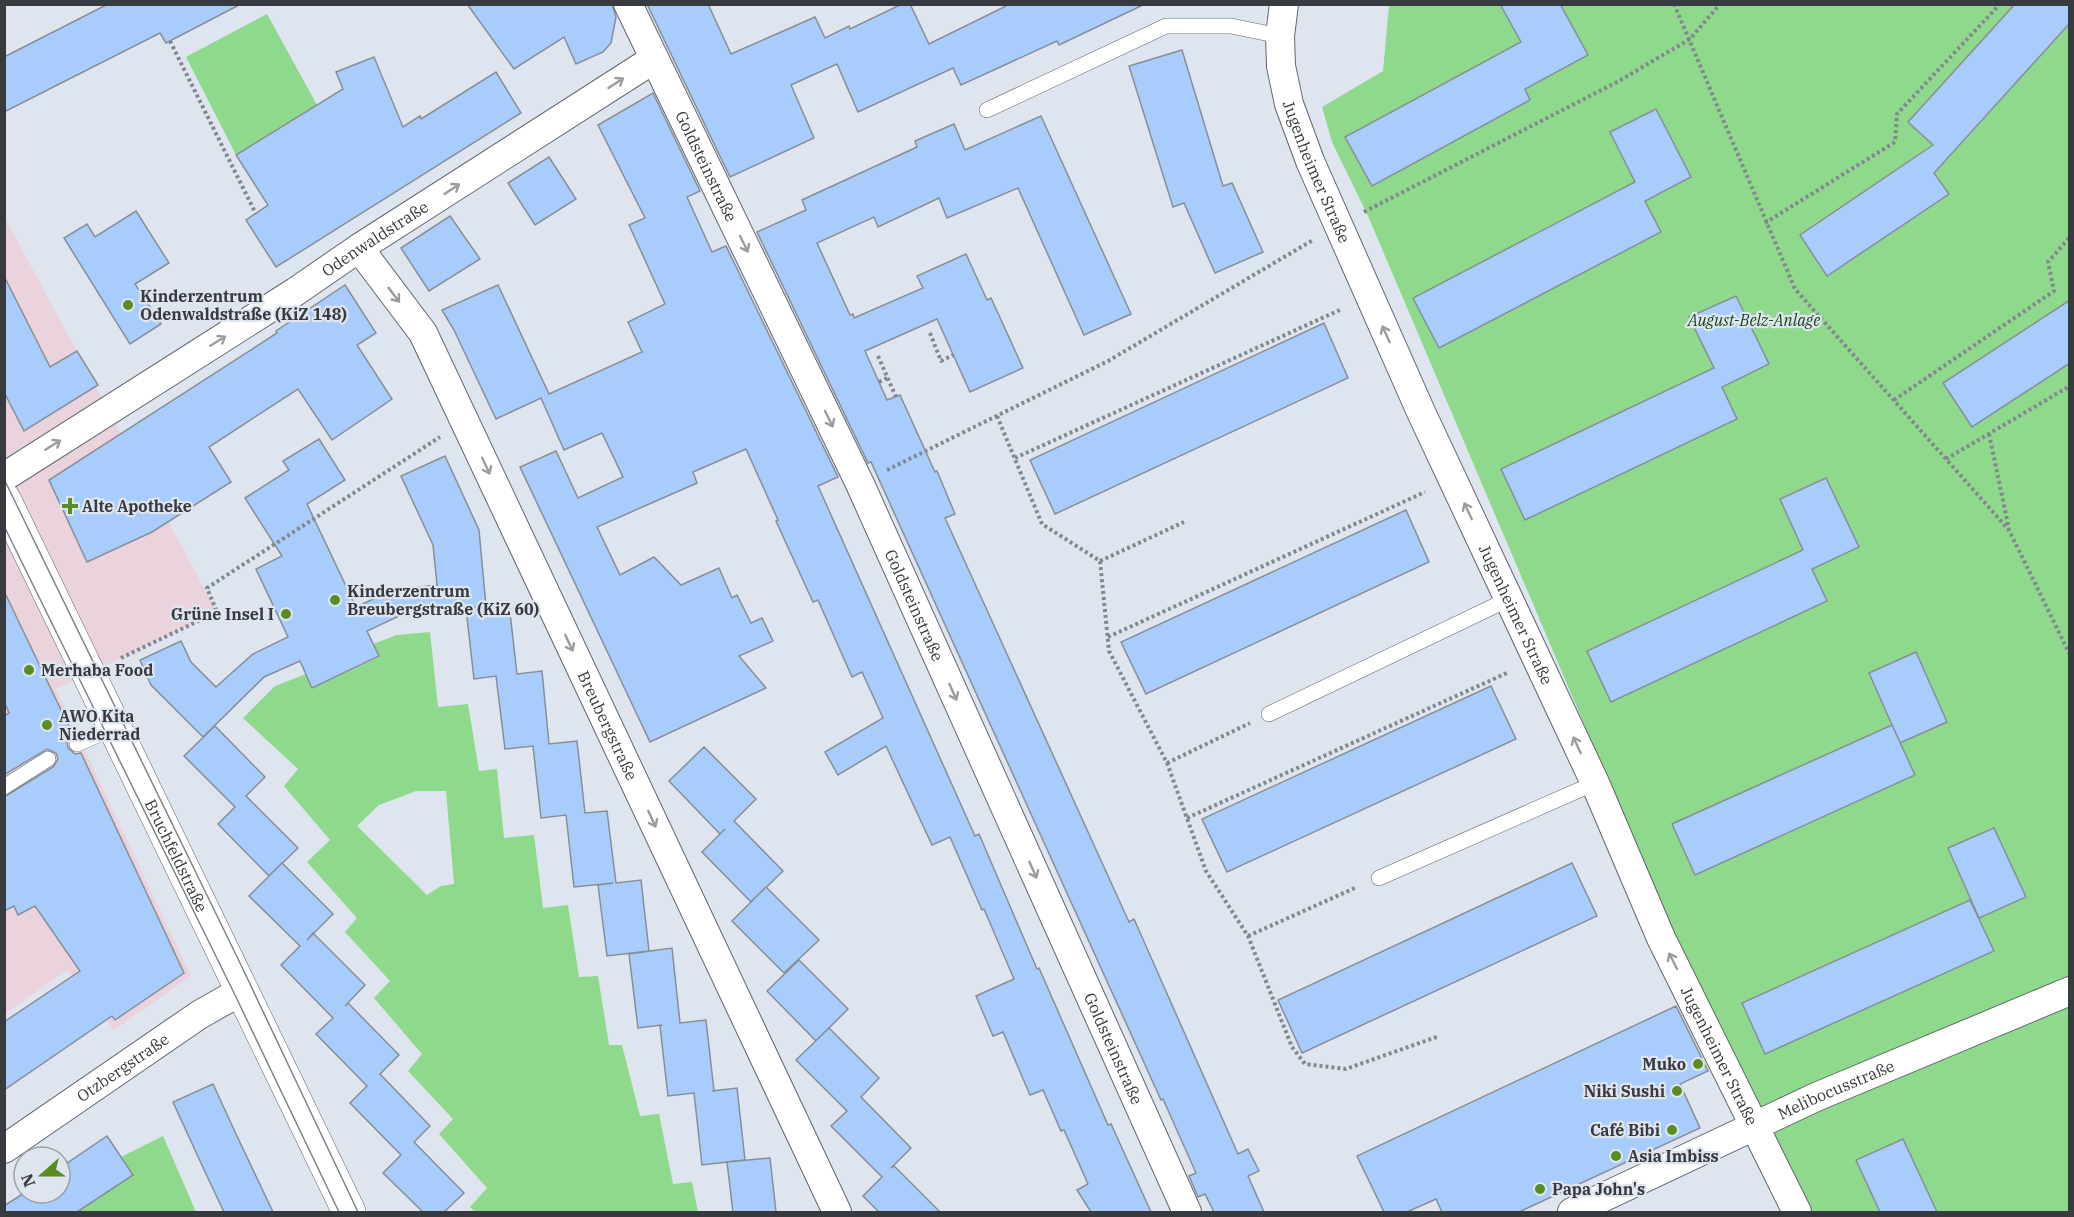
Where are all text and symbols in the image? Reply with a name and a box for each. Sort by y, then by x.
one-way arrow [607,77,624,89]
street label: Jugenheimer Straße [1278,97,1355,246]
street label: Goldsteinstraße [671,108,742,225]
one-way arrow [443,182,460,194]
street label: Odenwaldstraße [318,196,432,281]
one-way arrow [738,235,750,253]
place label: Kinderzentrum Odenwaldstraße (KiZ 148) [140,286,347,324]
one-way arrow [388,287,401,303]
marker: Kinderzentrum Odenwaldstraße (KiZ 148) [121,298,135,312]
park label: August-Belz-Anlage [1687,310,1820,330]
one-way arrow [1380,325,1392,343]
one-way arrow [209,334,226,346]
one-way arrow [823,410,835,428]
one-way arrow [44,438,61,450]
one-way arrow [480,457,492,475]
place label: Alte Apotheke [82,496,192,516]
marker: Alte Apotheke [63,499,77,513]
one-way arrow [1461,502,1472,520]
street label: Jugenheimer Straße [1475,541,1557,688]
street label: Goldsteinstraße [881,546,948,664]
place label: Kinderzentrum Breubergstraße (KiZ 60) [347,581,540,619]
marker: Kinderzentrum Breubergstraße (KiZ 60) [328,593,342,607]
place label: Grüne Insel I [171,604,274,624]
marker: Grüne Insel I [279,607,293,621]
one-way arrow [563,633,575,651]
place label: Merhaba Food [41,660,153,680]
marker: Merhaba Food [22,663,36,677]
street label: Breubergstraße [573,667,642,783]
one-way arrow [948,683,960,701]
place label: AWO Kita Niederrad [59,706,140,744]
marker: AWO Kita Niederrad [40,718,54,732]
one-way arrow [1571,736,1582,754]
street label: Bruchfeldstraße [141,796,212,915]
one-way arrow [646,810,658,828]
one-way arrow [1028,861,1040,879]
one-way arrow [1667,953,1678,971]
street label: Jugenheimer Straße [1677,983,1762,1129]
street label: Goldsteinstraße [1080,990,1147,1108]
street label: Otzbergstraße [73,1029,173,1106]
place label: Muko [1642,1054,1686,1074]
street label: Melibocusstraße [1774,1055,1897,1124]
marker: Muko [1691,1057,1705,1071]
place label: Niki Sushi [1584,1081,1665,1101]
marker: Niki Sushi [1670,1084,1684,1098]
place label: Café Bibi [1590,1120,1660,1140]
marker: Café Bibi [1665,1123,1679,1137]
north arrow [12,1145,72,1205]
place label: Asia Imbiss [1628,1146,1719,1166]
marker: Asia Imbiss [1609,1149,1623,1163]
text: N [16,1171,40,1190]
place label: Papa John's [1552,1179,1645,1199]
marker: Papa John's [1533,1182,1547,1196]

